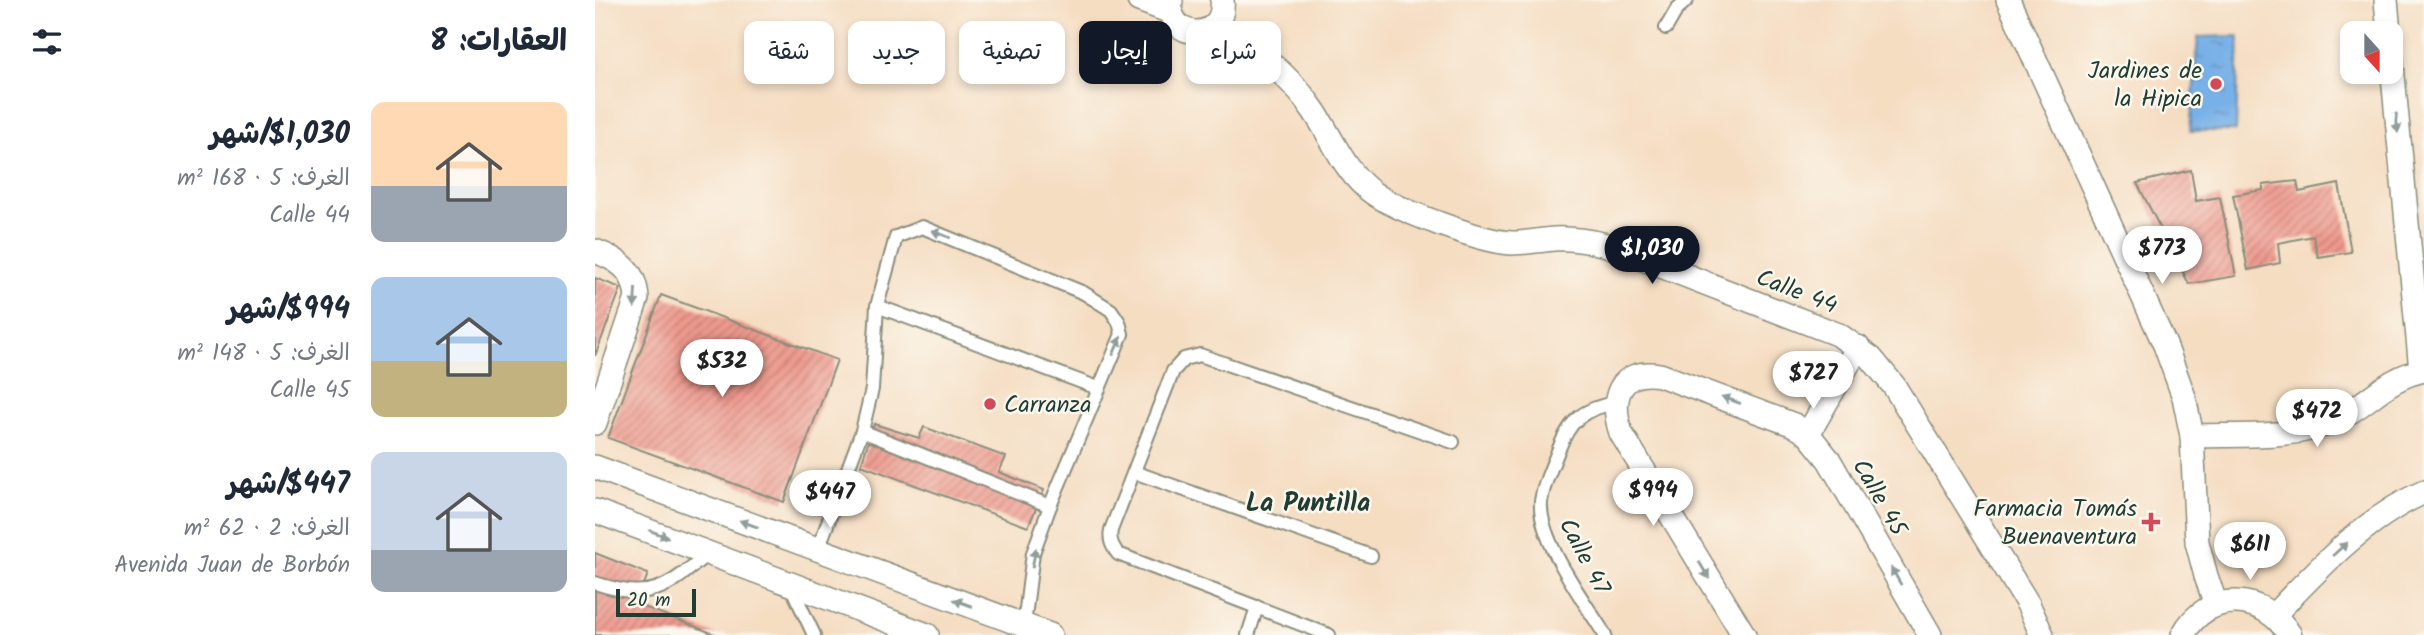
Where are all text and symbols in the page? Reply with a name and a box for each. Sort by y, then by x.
text: العقارات: 8 [430,18,567,66]
chip: شقة [744,21,834,84]
chip: جديد [848,21,945,84]
chip: تصفية [959,21,1065,84]
chip: إيجار [1079,21,1172,84]
chip: شراء [1186,21,1281,84]
north arrow [2340,21,2403,84]
map controls [2340,21,2403,84]
icon: filters [28,23,66,61]
place label: Jardines de la Hipica [2088,52,2202,119]
marker: Jardines de la Hipica [2208,76,2224,92]
text: $1,030/شهر [210,111,350,159]
one-way arrow [2391,113,2402,135]
icon: home [427,130,511,214]
text: الغرف: 5 · 168 m² [177,161,350,197]
text: Calle 44 [269,198,350,234]
pin: $1,030 [1595,226,1709,286]
pin: $773 [2121,226,2203,286]
one-way arrow [930,229,951,240]
text: $1,030 [1621,231,1683,267]
text: $773 [2138,231,2186,267]
street label: Calle 44 [1750,259,1843,326]
text: $994/شهر [227,286,350,334]
one-way arrow [629,287,640,309]
icon: home [427,305,511,389]
text: الغرف: 5 · 148 m² [177,336,350,372]
one-way arrow [1111,336,1123,356]
pin: $532 [681,340,763,399]
text: $532 [696,344,748,380]
pin: $727 [1772,352,1854,411]
text: $727 [1789,356,1837,392]
text: Calle 45 [270,373,350,409]
place label: Carranza [1004,386,1091,425]
pin: $472 [2276,390,2358,449]
one-way arrow [1720,394,1741,405]
text: $472 [2292,394,2342,430]
marker: Carranza [982,396,998,412]
street label: Calle 45 [1841,452,1918,546]
text: $447/شهر [227,461,350,509]
pin: $994 [1612,468,1694,528]
pin: $447 [789,470,871,530]
text: $994 [1628,473,1678,509]
text: $447 [805,475,855,511]
icon: home [427,480,511,564]
district label: La Puntilla [1246,483,1370,525]
place label: Farmacia Tomás Buenaventura [1973,490,2137,557]
text: الغرف: 2 · 62 m² [184,511,350,547]
street label: Calle 47 [1547,511,1621,603]
marker: Farmacia Tomás Buenaventura [2143,514,2159,530]
one-way arrow [739,518,760,529]
pin: $611 [2209,522,2291,582]
text: $611 [2230,527,2270,563]
one-way arrow [649,529,670,540]
one-way arrow [2331,542,2348,557]
one-way arrow [1028,547,1039,569]
text: Avenida Juan de Borbón [114,548,350,584]
one-way arrow [1698,560,1710,579]
one-way arrow [1890,566,1902,586]
scale bar [616,586,697,618]
text: 20 m [627,586,670,616]
one-way arrow [952,597,973,608]

